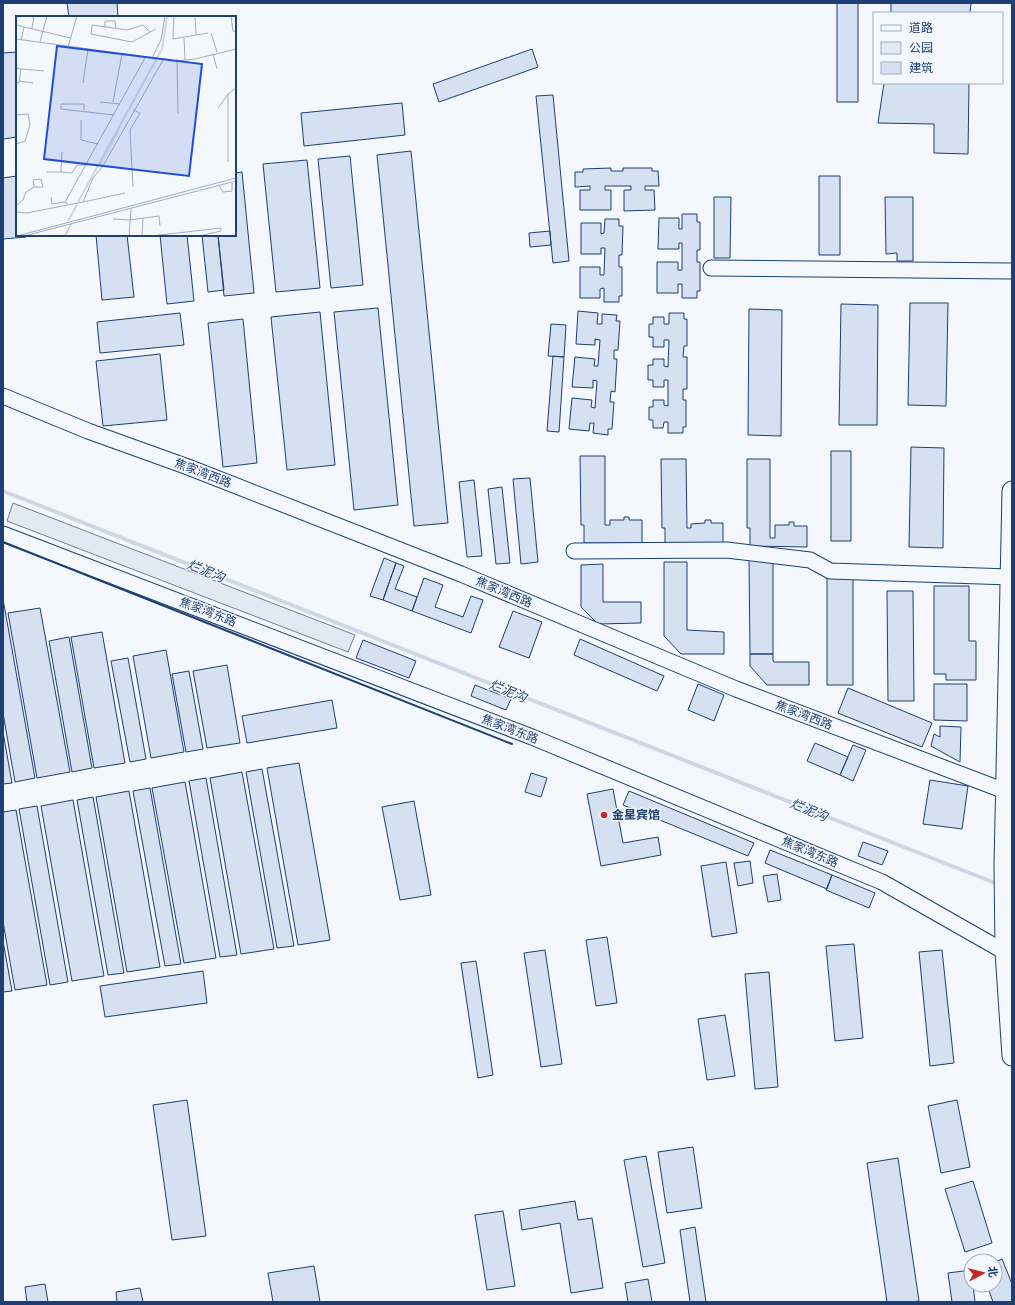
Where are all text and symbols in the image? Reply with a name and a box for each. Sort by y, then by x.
legend [873,12,1003,84]
inset map [16,16,236,236]
text: 道路 [909,21,933,35]
text: 公园 [909,41,933,55]
text: 建筑 [909,61,933,75]
street label: 焦家湾西路 [172,456,234,490]
water label: 烂泥沟 [185,557,229,586]
street label: 焦家湾西路 [474,574,534,610]
street label: 焦家湾东路 [177,595,239,629]
water label: 烂泥沟 [487,677,531,706]
street label: 焦家湾西路 [773,698,835,732]
street label: 焦家湾东路 [479,712,541,746]
water label: 烂泥沟 [788,796,832,825]
place label: 金星宾馆 [612,808,660,822]
marker: 金星宾馆 [599,810,609,820]
street label: 焦家湾东路 [780,834,840,870]
north arrow [963,1253,1003,1293]
text: 北 [986,1266,1000,1278]

